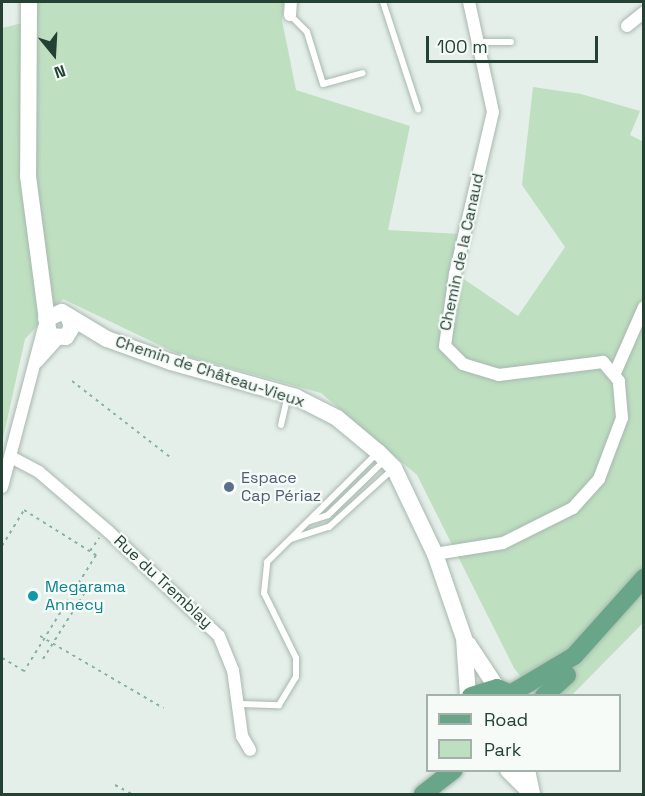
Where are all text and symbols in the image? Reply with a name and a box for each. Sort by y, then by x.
north arrow [24,24,84,84]
scale bar [429,24,602,62]
text: 100 m [437,35,488,58]
text: N [51,60,68,83]
street label: Chemin de la Canaud [436,171,488,333]
street label: Chemin de Château-Vieux [113,332,307,412]
place label: Espace Cap Périaz [241,468,321,506]
marker: Espace Cap Périaz [222,480,236,494]
street label: Rue du Tremblay [110,531,216,633]
place label: Megarama Annecy [45,577,126,615]
marker: Megarama Annecy [26,589,40,603]
legend [426,694,621,772]
text: Road [484,708,528,731]
text: Park [484,738,521,761]

